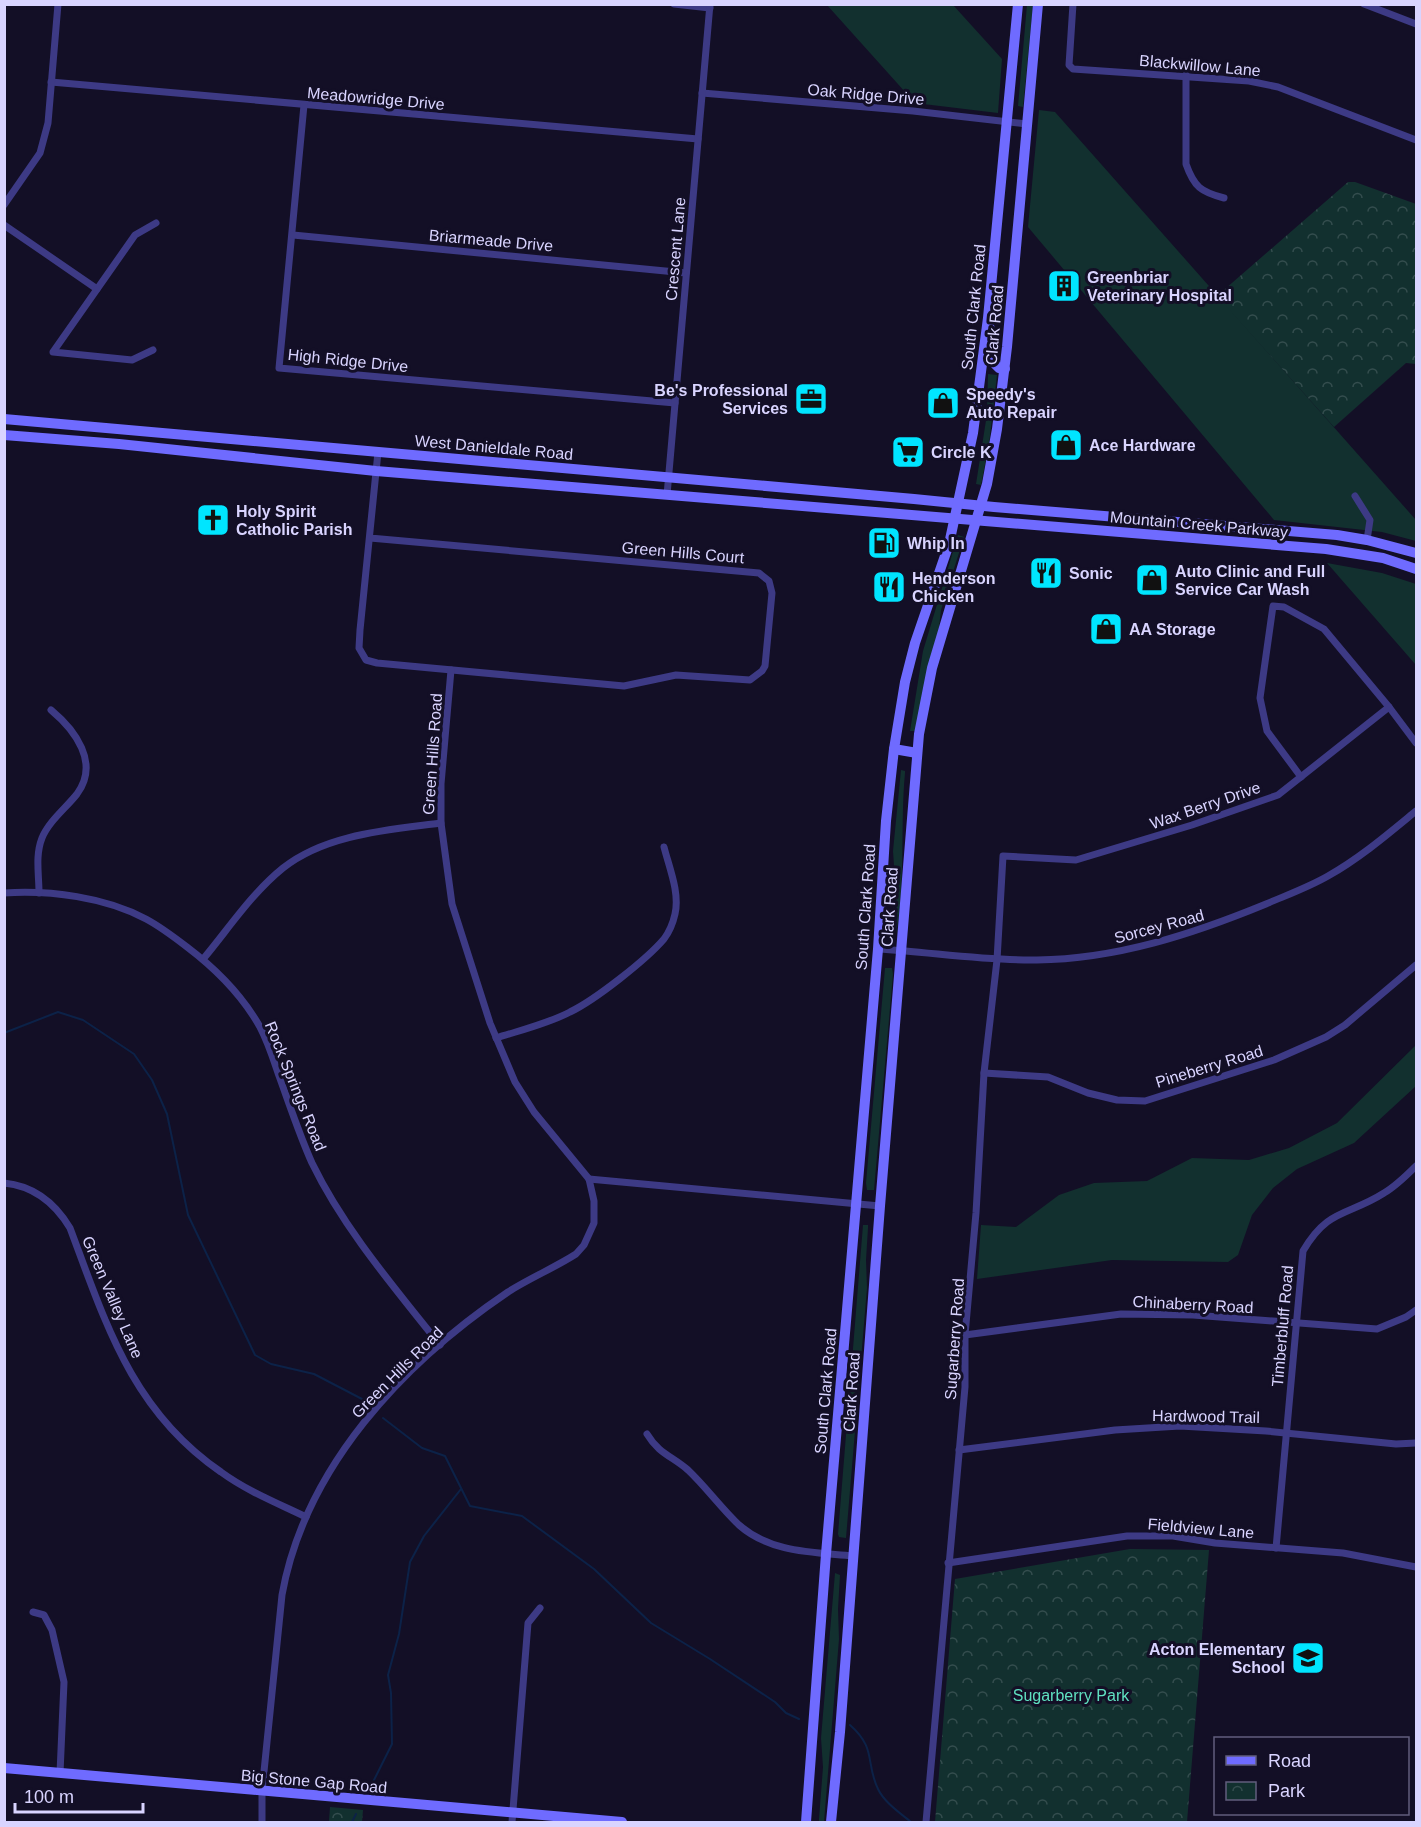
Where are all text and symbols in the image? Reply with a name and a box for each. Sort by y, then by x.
street label: Blackwillow Lane [1139,52,1261,79]
street label: Oak Ridge Drive [807,81,925,108]
street label: Meadowridge Drive [307,84,445,113]
street label: Crescent Lane [662,196,689,302]
street label: Briarmeade Drive [428,227,554,254]
street label: South Clark Road [958,243,989,371]
building icon: Greenbriar Veterinary Hospital [1046,268,1082,304]
place label: Greenbriar Veterinary Hospital [1087,269,1232,304]
street label: Clark Road [983,284,1006,366]
street label: High Ridge Drive [287,346,409,375]
office icon: Be's Professional Services [793,381,829,417]
place label: Be's Professional Services [654,382,788,417]
shop icon: Speedy's Auto Repair [925,385,961,421]
place label: Speedy's Auto Repair [966,386,1057,421]
shop icon: Ace Hardware [1048,427,1084,463]
street label: West Danieldale Road [414,432,574,463]
supermarket icon: Circle K [890,434,926,470]
place label: Ace Hardware [1089,437,1196,454]
place label: Circle K [931,444,992,461]
church icon: Holy Spirit Catholic Parish [195,502,231,538]
place label: Holy Spirit Catholic Parish [236,503,352,538]
street label: Mountain Creek Parkway [1109,508,1289,541]
fuel station icon: Whip In [866,525,902,561]
place label: Whip In [907,535,965,552]
street label: Green Hills Court [621,539,745,566]
restaurant icon: Sonic [1028,555,1064,591]
shop icon: Auto Clinic and Full Service Car Wash [1134,562,1170,598]
place label: Auto Clinic and Full Service Car Wash [1175,563,1325,598]
place label: Sonic [1069,565,1113,582]
restaurant icon: Henderson Chicken [871,569,907,605]
place label: Henderson Chicken [912,570,996,605]
shop icon: AA Storage [1088,611,1124,647]
place label: AA Storage [1129,621,1216,638]
street label: Green Hills Road [420,693,445,815]
street label: Wax Berry Drive [1148,779,1263,832]
street label: South Clark Road [853,843,878,971]
street label: Clark Road [878,867,901,948]
street label: Sorcey Road [1112,906,1206,947]
street label: Rock Springs Road [262,1019,329,1153]
street label: Pineberry Road [1154,1042,1265,1091]
street label: Green Valley Lane [79,1233,146,1361]
street label: Timberbluff Road [1269,1265,1296,1387]
street label: Sugarberry Road [942,1278,967,1400]
street label: Chinaberry Road [1132,1293,1254,1316]
street label: Green Hills Road [348,1323,446,1421]
street label: South Clark Road [812,1327,839,1455]
street label: Clark Road [840,1352,863,1433]
street label: Hardwood Trail [1152,1407,1260,1426]
street label: Fieldview Lane [1147,1515,1255,1542]
school or university icon: Acton Elementary School [1290,1640,1326,1676]
place label: Acton Elementary School [1149,1641,1285,1676]
park label: Sugarberry Park [1013,1687,1130,1704]
legend [1214,1737,1409,1815]
text: Road [1268,1751,1311,1771]
street label: Big Stone Gap Road [240,1767,388,1796]
scale bar [15,1776,142,1814]
text: Park [1268,1781,1306,1801]
text: 100 m [24,1787,74,1807]

